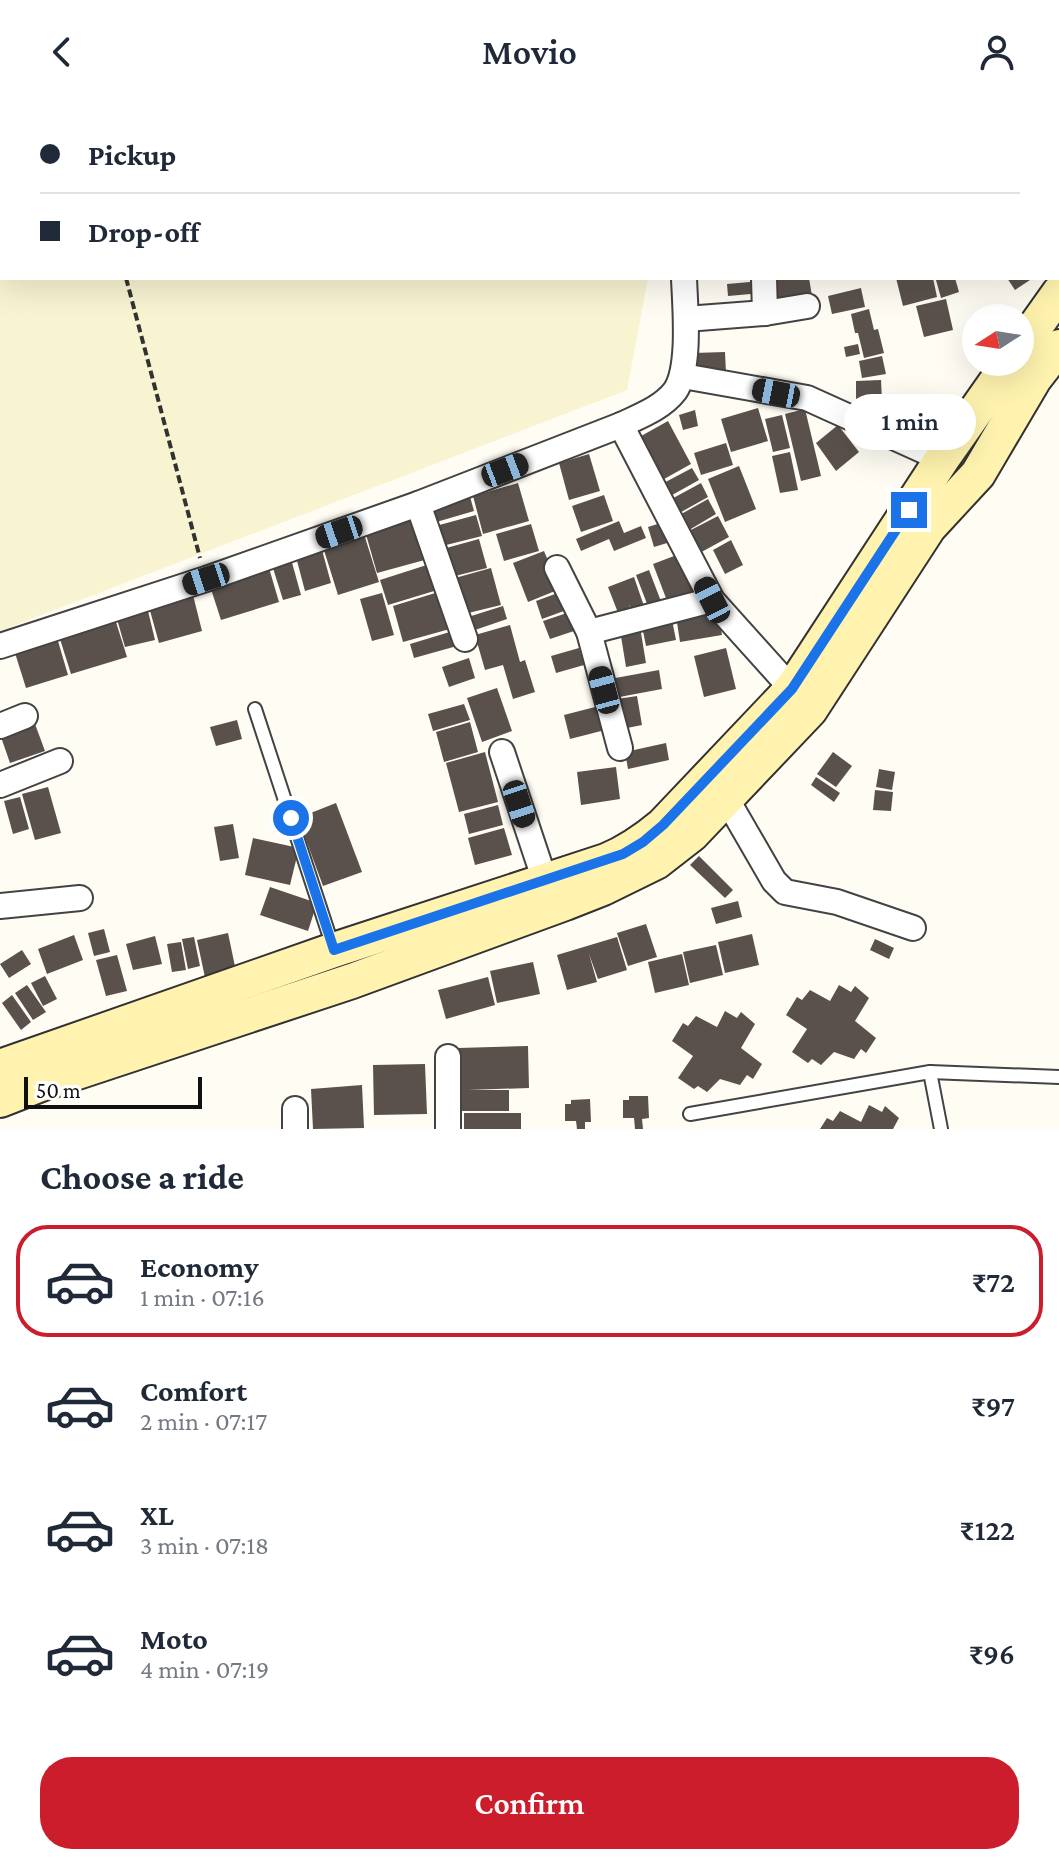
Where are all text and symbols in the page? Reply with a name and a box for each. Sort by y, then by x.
icon: back [40,30,84,74]
icon: person [975,30,1019,74]
text: Movio [482,32,577,72]
text: Pickup [88,138,176,171]
text: Drop-off [88,215,199,248]
north arrow [962,304,1034,376]
map controls [962,304,1034,376]
car [750,377,802,409]
callout: 1 min [843,394,975,450]
text: 1 min [881,407,939,436]
car [478,450,532,490]
route end [891,492,927,528]
car [312,513,366,551]
car [179,560,233,598]
car [690,573,734,627]
car [586,664,622,716]
car [500,777,538,831]
route start [273,800,309,836]
scale bar [24,1073,202,1109]
text: 50 m [36,1078,81,1103]
text: Choose a ride [40,1157,244,1197]
icon: car [44,1245,116,1317]
text: Economy [140,1250,259,1283]
text: ₹72 [972,1265,1015,1298]
text: 1 min · 07:16 [140,1283,265,1312]
icon: car [44,1369,116,1441]
text: Comfort [140,1374,247,1407]
text: ₹97 [971,1389,1015,1422]
text: 2 min · 07:17 [140,1407,267,1436]
icon: car [44,1493,116,1565]
text: XL [140,1498,174,1531]
text: ₹122 [960,1513,1015,1546]
text: 3 min · 07:18 [140,1531,269,1560]
icon: car [44,1617,116,1689]
text: Moto [140,1622,208,1655]
text: ₹96 [969,1637,1015,1670]
text: 4 min · 07:19 [140,1655,269,1684]
button: Confirm [40,1757,1019,1849]

